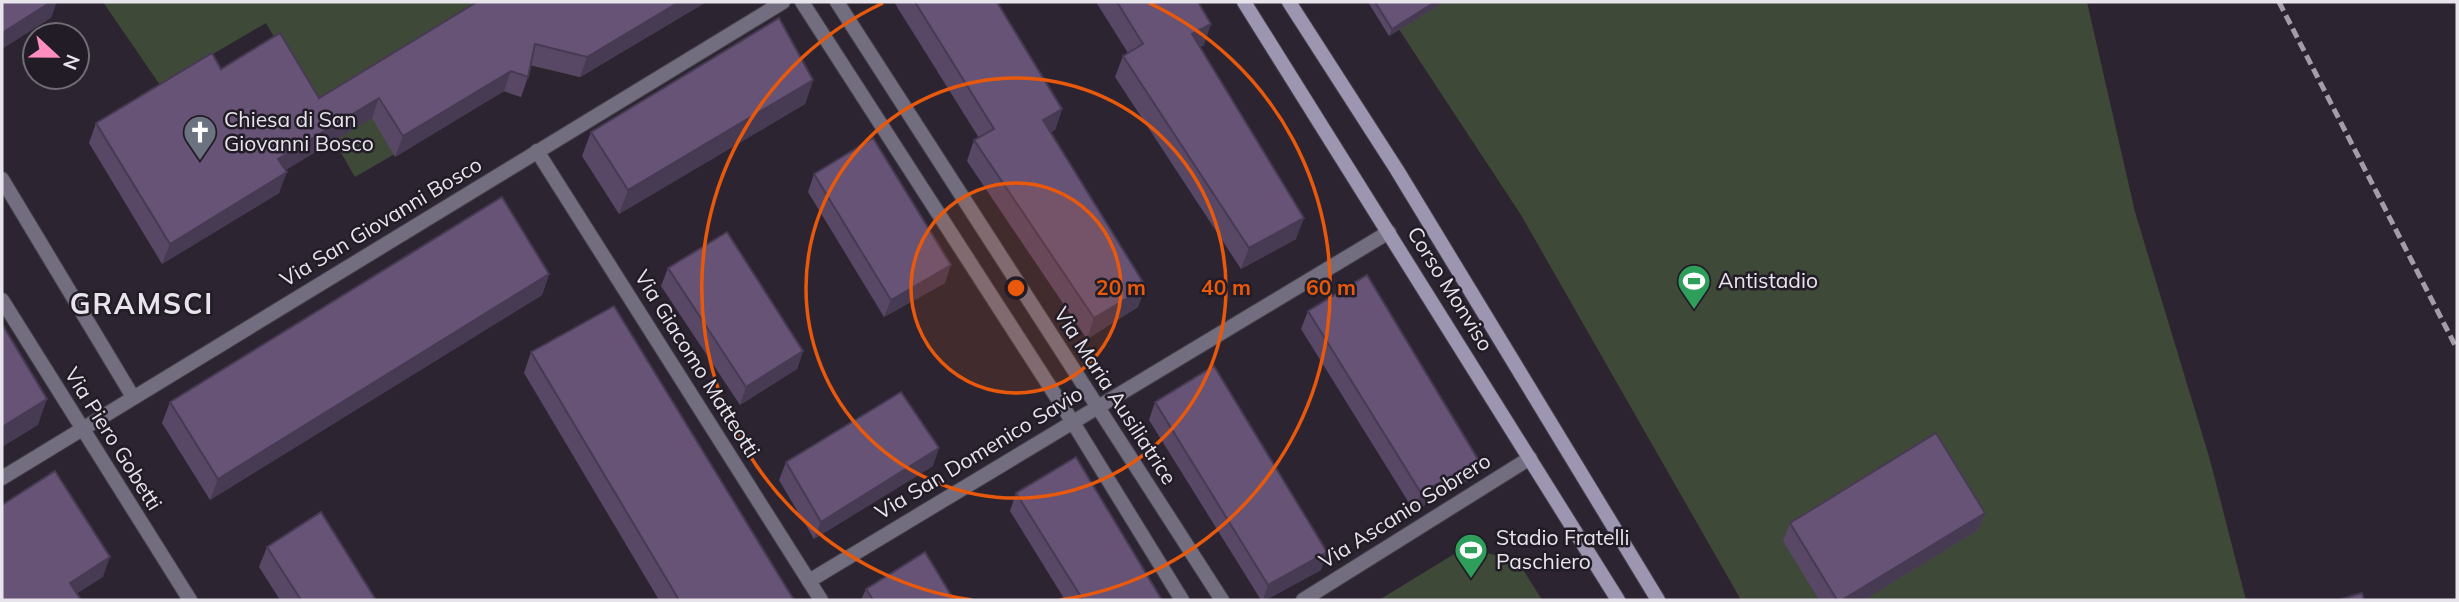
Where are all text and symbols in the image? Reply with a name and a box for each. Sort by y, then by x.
north arrow [21,21,91,91]
text: N [58,51,86,74]
place label: Chiesa di San Giovanni Bosco [224,106,374,156]
church icon: Chiesa di San Giovanni Bosco [181,113,219,162]
street label: Via San Giovanni Bosco [275,151,486,292]
street label: Corso Monviso [1402,221,1499,355]
sports icon: Antistadio [1675,262,1713,311]
street label: Via Giacomo Matteotti [629,265,766,462]
place label: Antistadio [1718,267,1818,293]
text: 20 m [1096,274,1146,300]
text: 40 m [1201,274,1251,300]
text: 60 m [1306,274,1356,300]
centre of rings [1004,276,1028,300]
district label: GRAMSCI [70,286,214,321]
street label: Via Maria Ausiliatrice [1049,302,1183,489]
street label: Via Piero Gobetti [59,362,168,515]
street label: Via San Domenico Savio [870,380,1087,524]
street label: Via Ascanio Sobrero [1314,447,1495,573]
place label: Stadio Fratelli Paschiero [1496,524,1629,574]
sports icon: Stadio Fratelli Paschiero [1452,531,1490,580]

